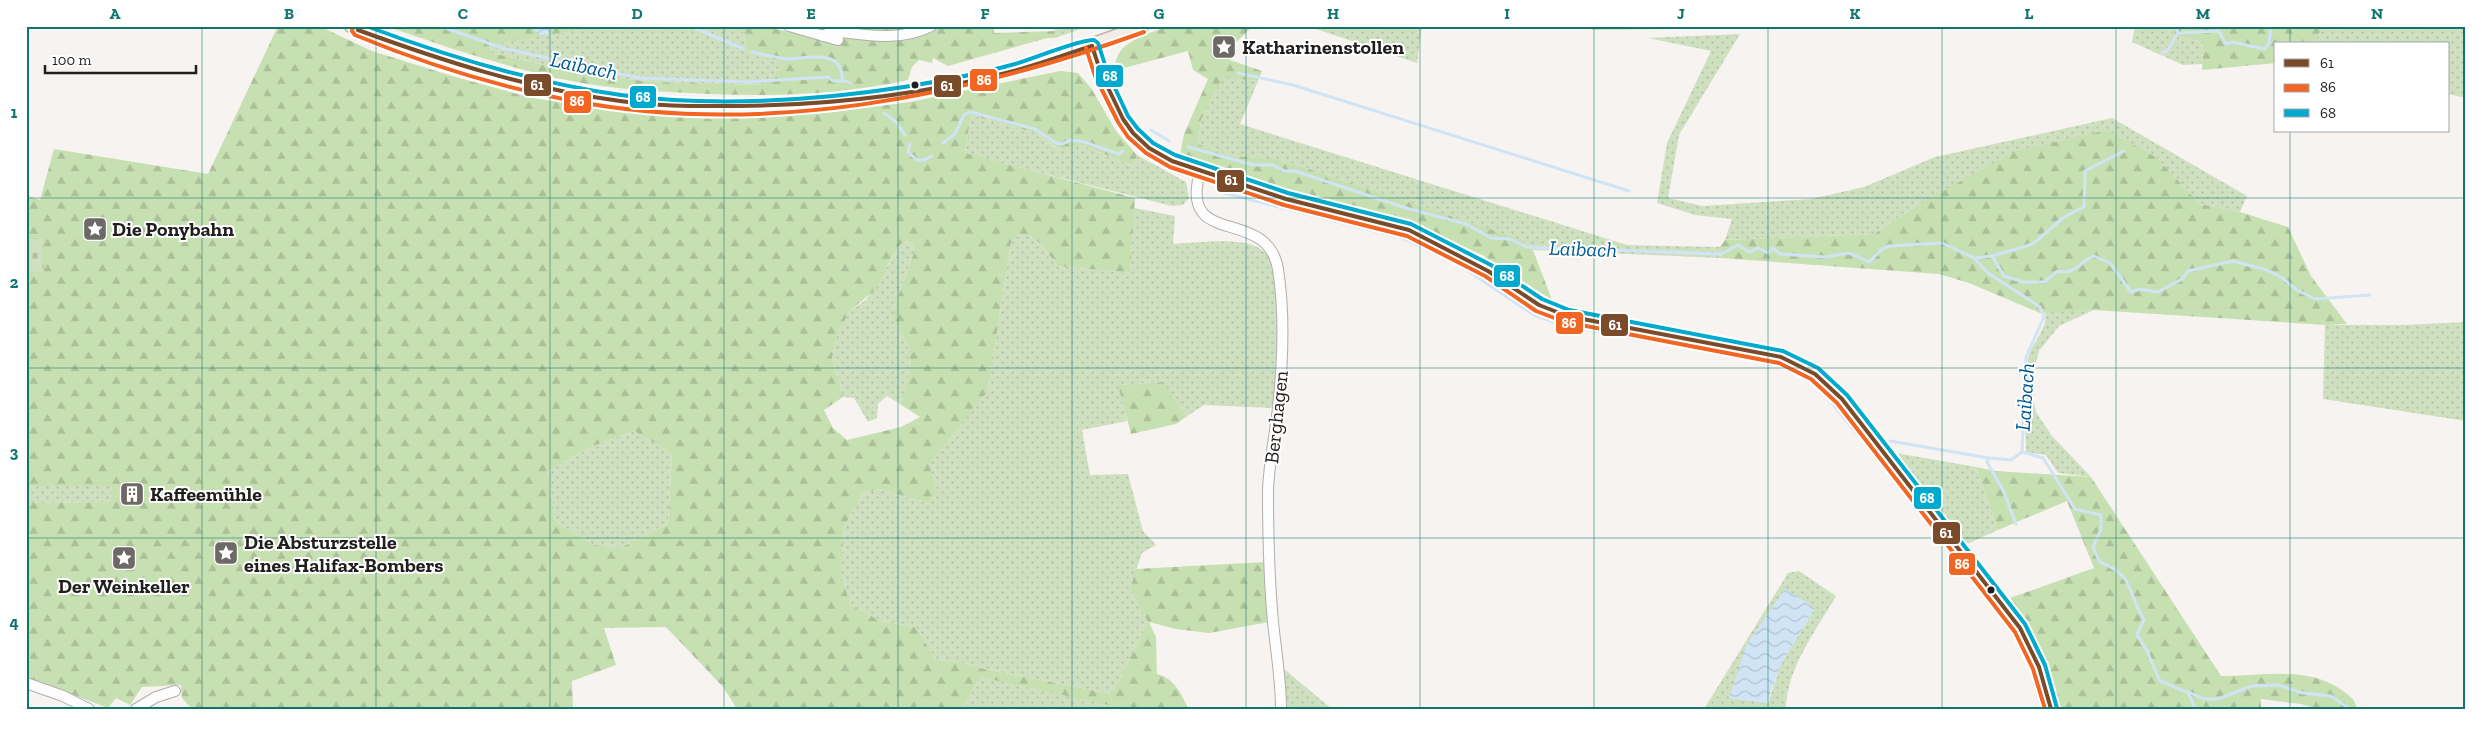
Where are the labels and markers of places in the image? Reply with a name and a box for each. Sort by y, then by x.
place icon: Katharinenstollen [1211,34,1237,60]
place label: Katharinenstollen [1242,35,1404,59]
unlabelled marker [910,80,920,90]
place icon: Die Ponybahn [82,216,108,242]
place label: Die Ponybahn [112,217,234,241]
building icon: Kaffeemühle [119,481,145,507]
place label: Kaffeemühle [150,482,262,506]
place label: Die Absturzstelle eines Halifax-Bombers [244,530,443,577]
place icon: Die Absturzstelle eines Halifax-Bombers [213,540,239,566]
place icon: Der Weinkeller [111,545,137,571]
place label: Der Weinkeller [58,574,190,598]
unlabelled marker [1986,585,1996,595]

